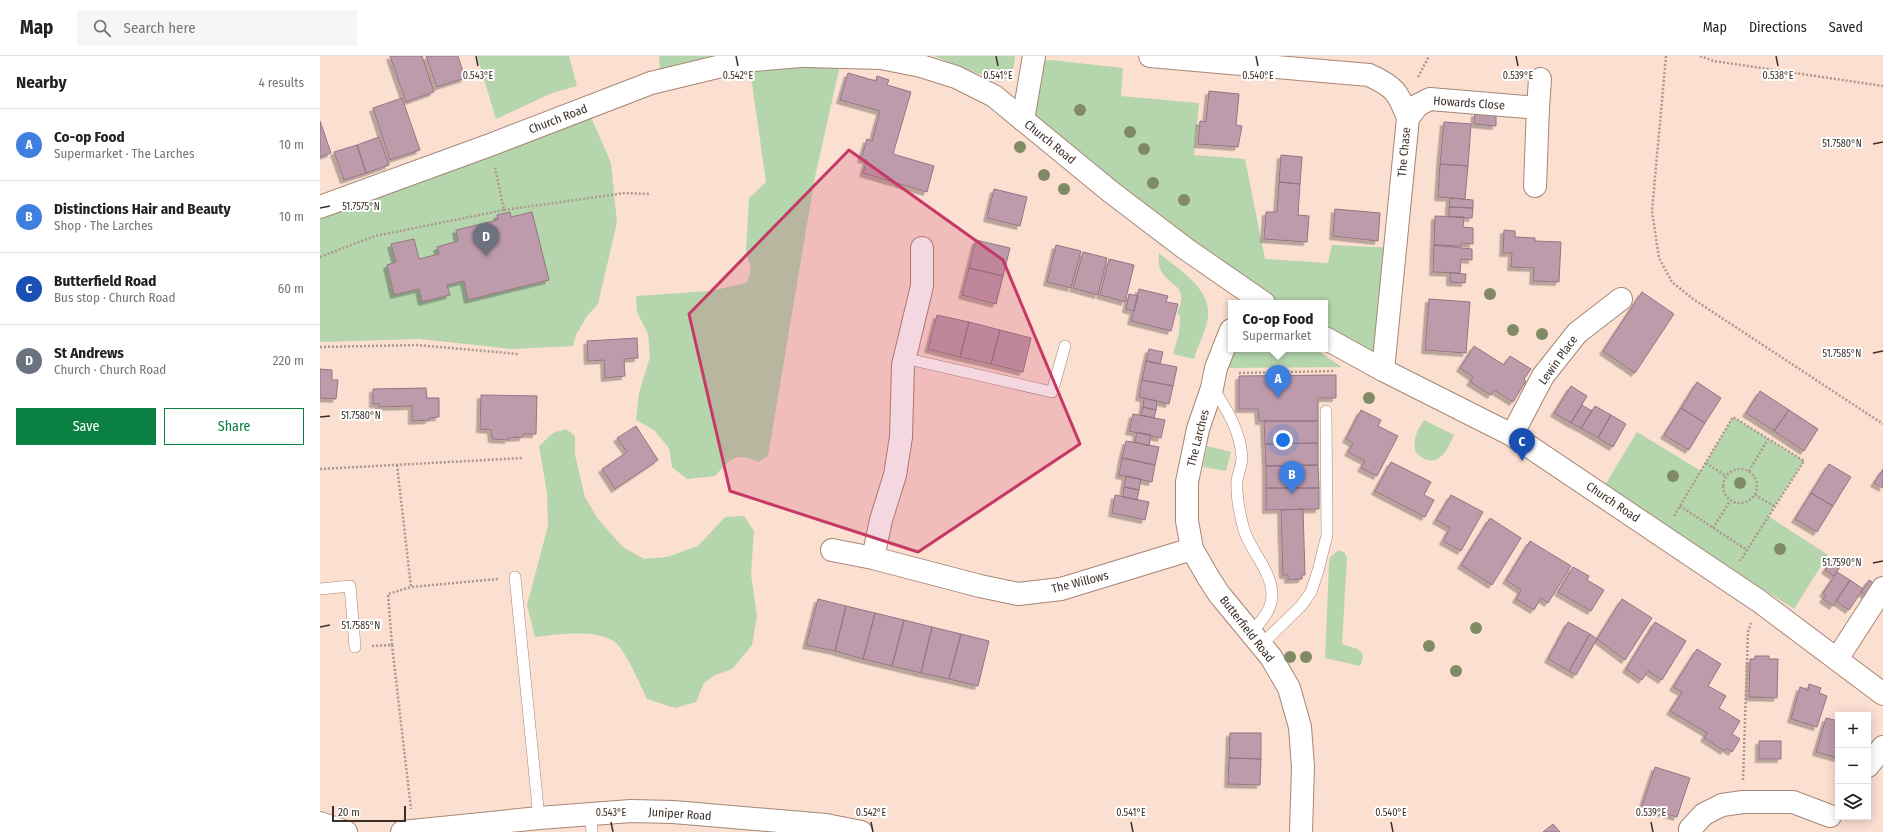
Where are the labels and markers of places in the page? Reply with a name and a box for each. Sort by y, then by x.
pin: D [473,223,499,256]
pin: A [1265,365,1291,398]
pin: C [1509,428,1535,461]
pin: B [1279,461,1305,494]

